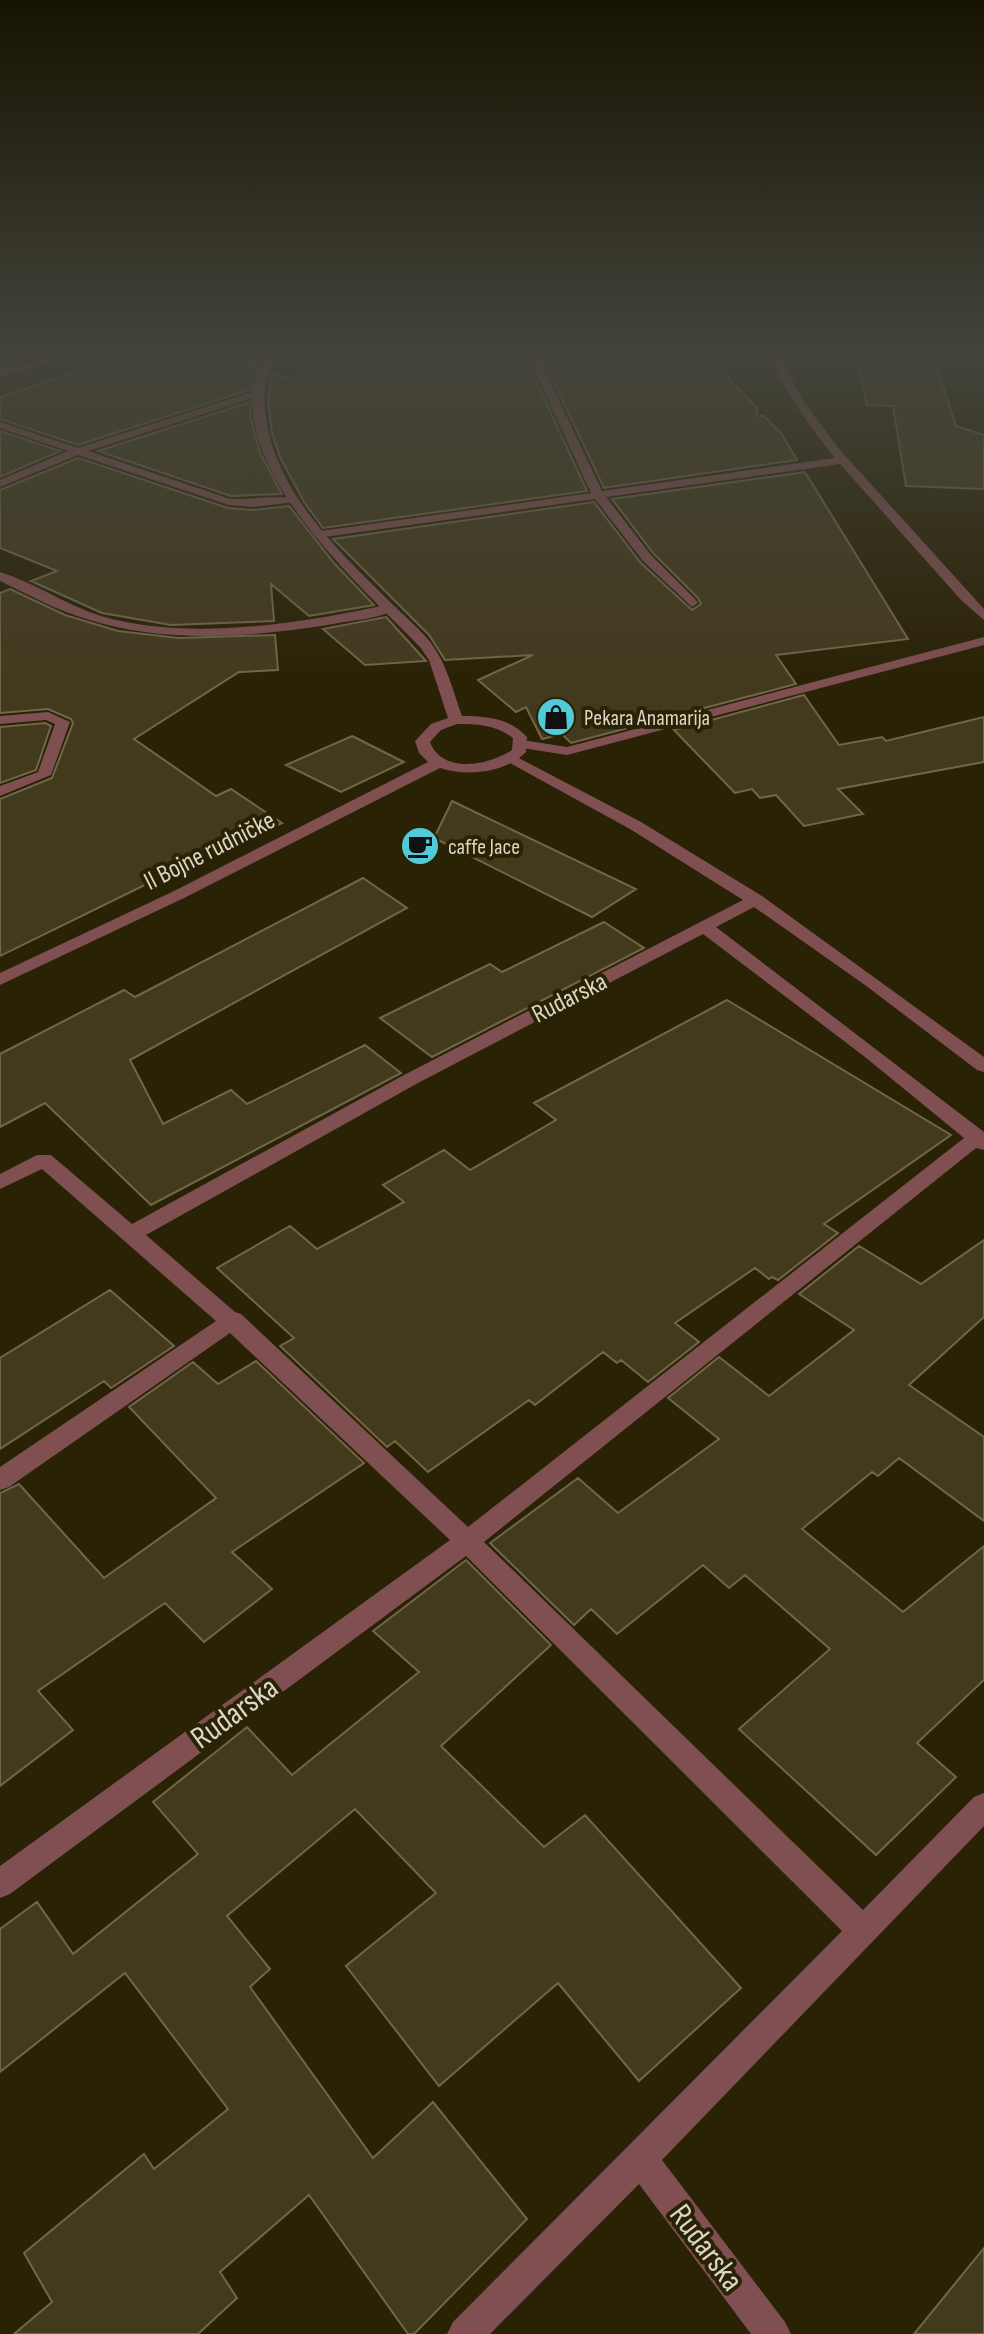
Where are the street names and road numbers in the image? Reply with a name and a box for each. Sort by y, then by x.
street label: II Bojne rudničke [139,805,280,898]
street label: Rudarska [527,966,612,1030]
street label: Rudarska [184,1668,286,1758]
street label: Rudarska [661,2197,751,2299]

